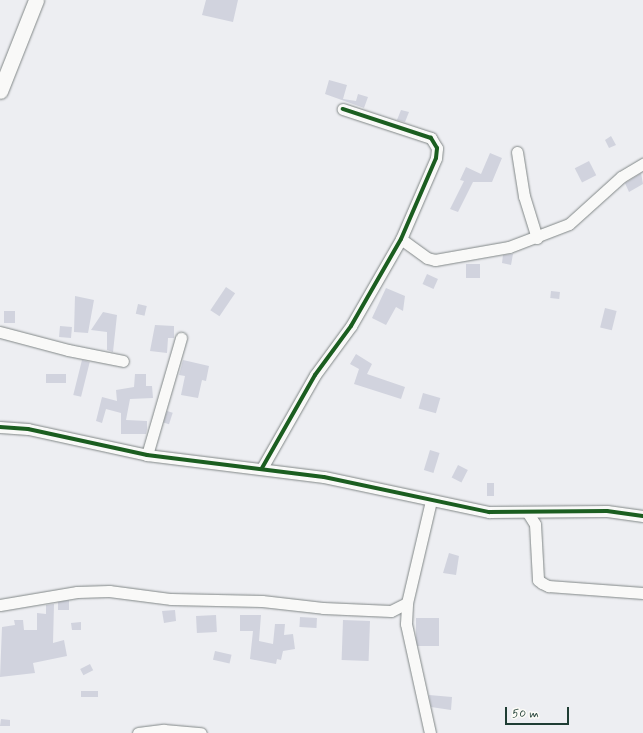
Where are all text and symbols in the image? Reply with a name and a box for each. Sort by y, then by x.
scale bar [507,699,571,725]
text: 50 m [512,706,539,722]

